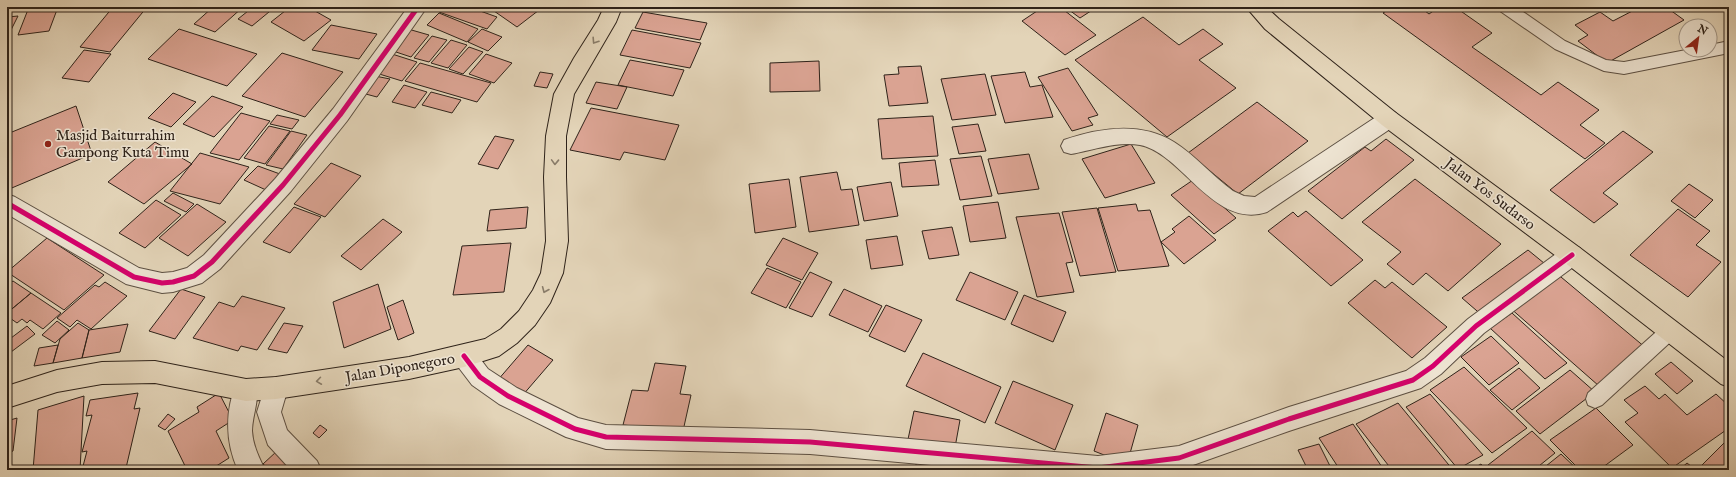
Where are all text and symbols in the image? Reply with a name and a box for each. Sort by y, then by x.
north arrow [1678,18,1718,58]
text: N [1694,21,1710,39]
one-way arrow [592,37,600,44]
place label: Masjid Baiturrahim Gampong Kuta Timu [56,126,189,162]
marker: Masjid Baiturrahim Gampong Kuta Timu [43,139,53,149]
street label: Jalan Yos Sudarso [1439,152,1539,234]
one-way arrow [551,159,559,165]
one-way arrow [541,286,549,293]
street label: Jalan Diponegoro [342,349,456,387]
one-way arrow [315,376,322,385]

